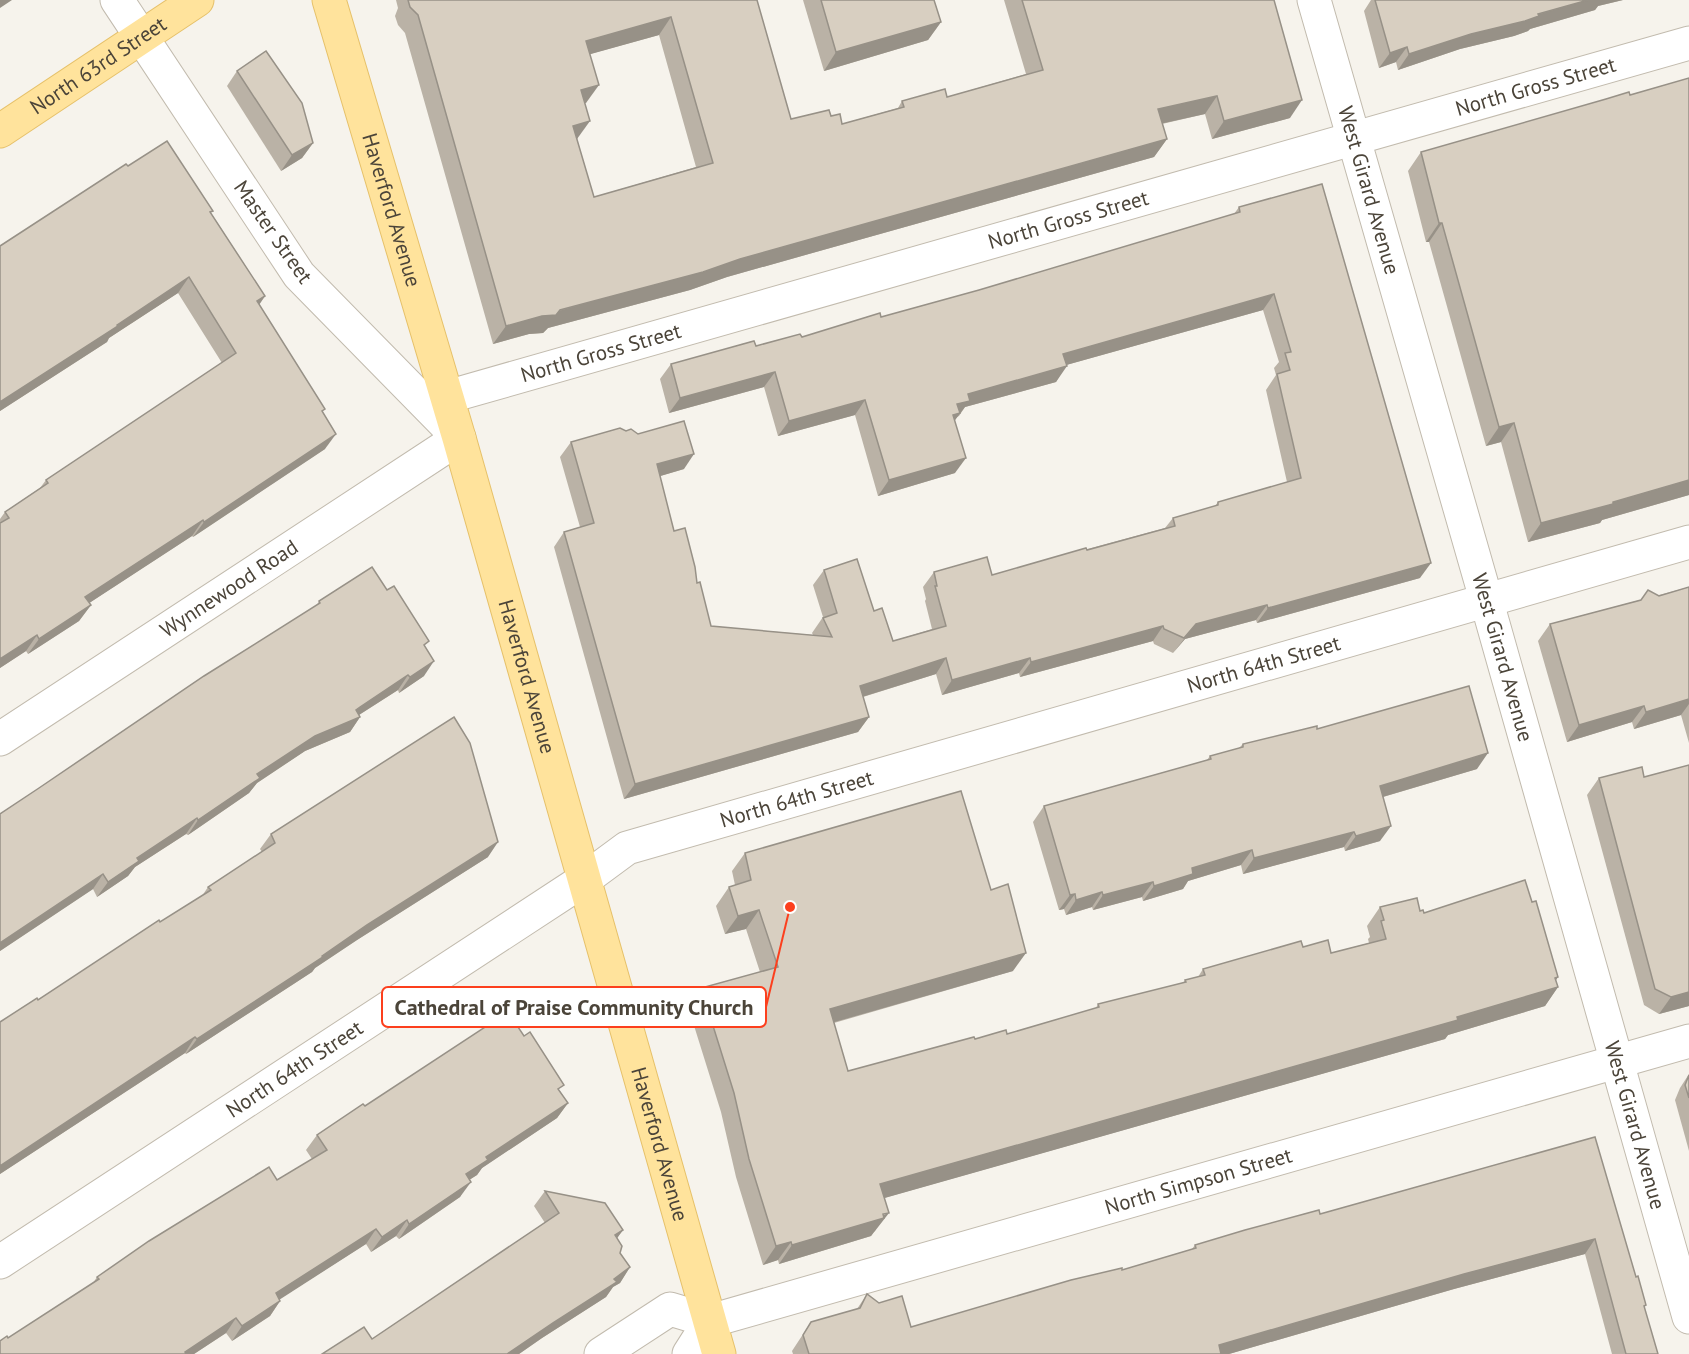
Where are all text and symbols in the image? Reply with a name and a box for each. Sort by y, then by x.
street label: North 63rd Street [25,10,171,120]
street label: North Gross Street [1452,51,1619,122]
street label: West Girard Avenue [1332,103,1406,277]
street label: Haverford Avenue [356,130,427,290]
street label: Master Street [228,175,319,289]
street label: North Gross Street [985,184,1151,255]
street label: North Gross Street [517,317,684,388]
street label: Wynnewood Road [155,533,303,643]
street label: West Girard Avenue [1466,570,1540,745]
street label: Haverford Avenue [493,596,562,757]
street label: North 64th Street [1184,629,1343,699]
street label: North 64th Street [717,764,876,834]
callout: Cathedral of Praise Community Church [382,987,766,1027]
text: Cathedral of Praise Community Church [395,993,753,1021]
street label: North 64th Street [221,1014,368,1123]
street label: West Girard Avenue [1599,1038,1672,1212]
street label: Haverford Avenue [625,1064,695,1224]
street label: North Simpson Street [1102,1141,1295,1220]

